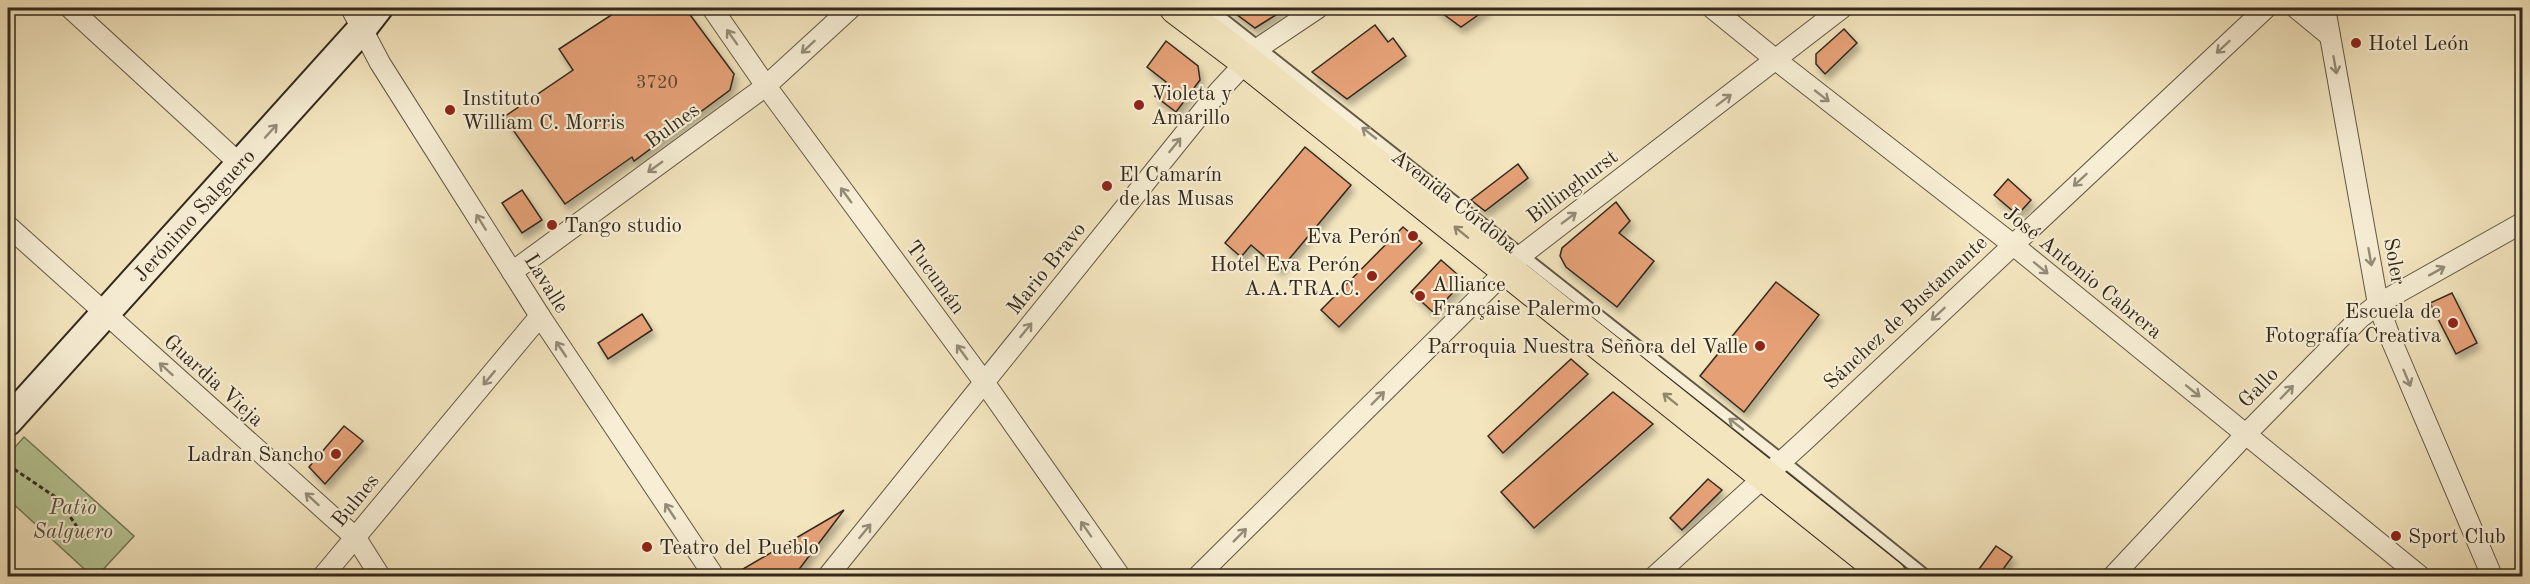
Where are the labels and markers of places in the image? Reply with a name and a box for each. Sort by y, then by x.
place label: Hotel León [2368,34,2469,55]
marker: Hotel León [2349,36,2363,50]
place label: Violeta y Amarillo [1151,84,1232,129]
place label: Instituto William C. Morris [462,89,625,134]
marker: Violeta y Amarillo [1132,98,1146,112]
marker: Instituto William C. Morris [443,103,457,117]
place label: El Camarín de las Musas [1119,165,1234,210]
marker: El Camarín de las Musas [1100,179,1114,193]
place label: Tango studio [564,216,682,237]
marker: Tango studio [545,218,559,232]
place label: Eva Perón [1307,227,1401,248]
marker: Eva Perón [1406,229,1420,243]
place label: Hotel Eva Perón A.A.TRA.C. [1210,255,1360,300]
marker: Hotel Eva Perón A.A.TRA.C. [1365,269,1379,283]
place label: Alliance Française Palermo [1432,275,1601,320]
marker: Alliance Française Palermo [1413,289,1427,303]
place label: Escuela de Fotografía Creativa [2264,302,2441,347]
marker: Escuela de Fotografía Creativa [2446,316,2460,330]
place label: Parroquia Nuestra Señora del Valle [1427,337,1748,358]
marker: Parroquia Nuestra Señora del Valle [1753,339,1767,353]
place label: Ladran Sancho [187,445,324,466]
marker: Ladran Sancho [329,447,343,461]
place label: Sport Club [2408,527,2506,548]
marker: Sport Club [2389,529,2403,543]
place label: Teatro del Pueblo [659,538,819,559]
marker: Teatro del Pueblo [640,540,654,554]

